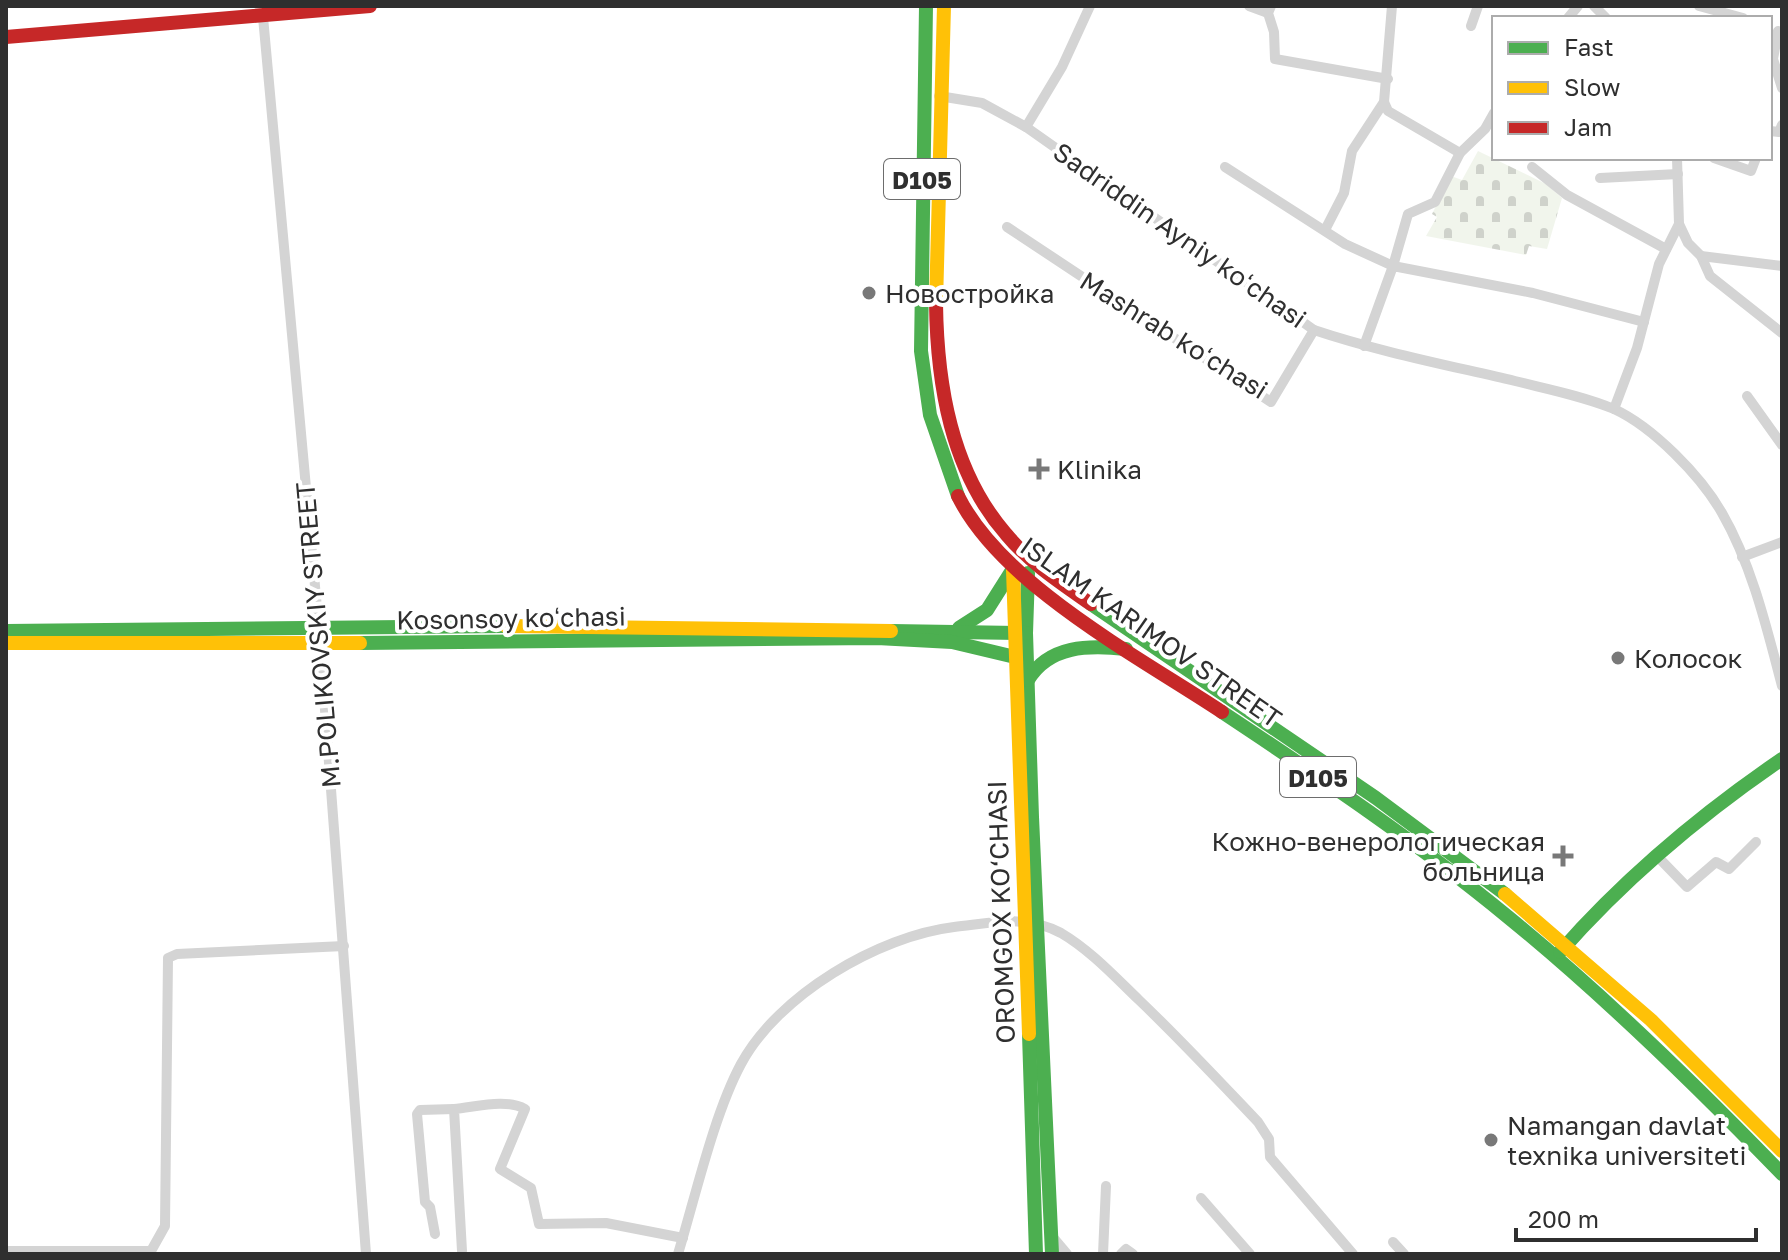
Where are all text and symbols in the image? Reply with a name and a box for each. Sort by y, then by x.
legend [1492,16,1772,160]
text: Fast [1564,32,1614,61]
text: Slow [1564,72,1620,101]
text: Jam [1564,112,1612,141]
street label: Sadriddin Ayniy koʻchasi [1048,136,1312,334]
road number: D105 [884,159,960,199]
street label: Mashrab koʻchasi [1075,265,1273,405]
place label: Новостройка [885,278,1054,309]
marker: Новостройка [860,284,878,302]
place label: Klinika [1057,454,1142,485]
marker: Klinika [1028,458,1050,480]
street label: M.POLIKOVSKIY STREET [289,481,347,789]
street label: ISLAM KARIMOV STREET [1014,530,1288,734]
street label: Kosonsoy koʻchasi [396,600,626,636]
place label: Колосок [1634,643,1743,674]
marker: Колосок [1609,649,1627,667]
road number: D105 [1280,757,1356,797]
street label: OROMGOX KO‘CHASI [981,780,1021,1044]
place label: Кожно-венерологическая больница [1212,826,1545,887]
marker: Кожно-венерологическая больница [1552,845,1574,867]
place label: Namangan davlat texnika universiteti [1507,1110,1746,1171]
marker: Namangan davlat texnika universiteti [1482,1131,1500,1149]
scale bar [1516,1192,1756,1242]
text: 200 m [1528,1204,1599,1233]

